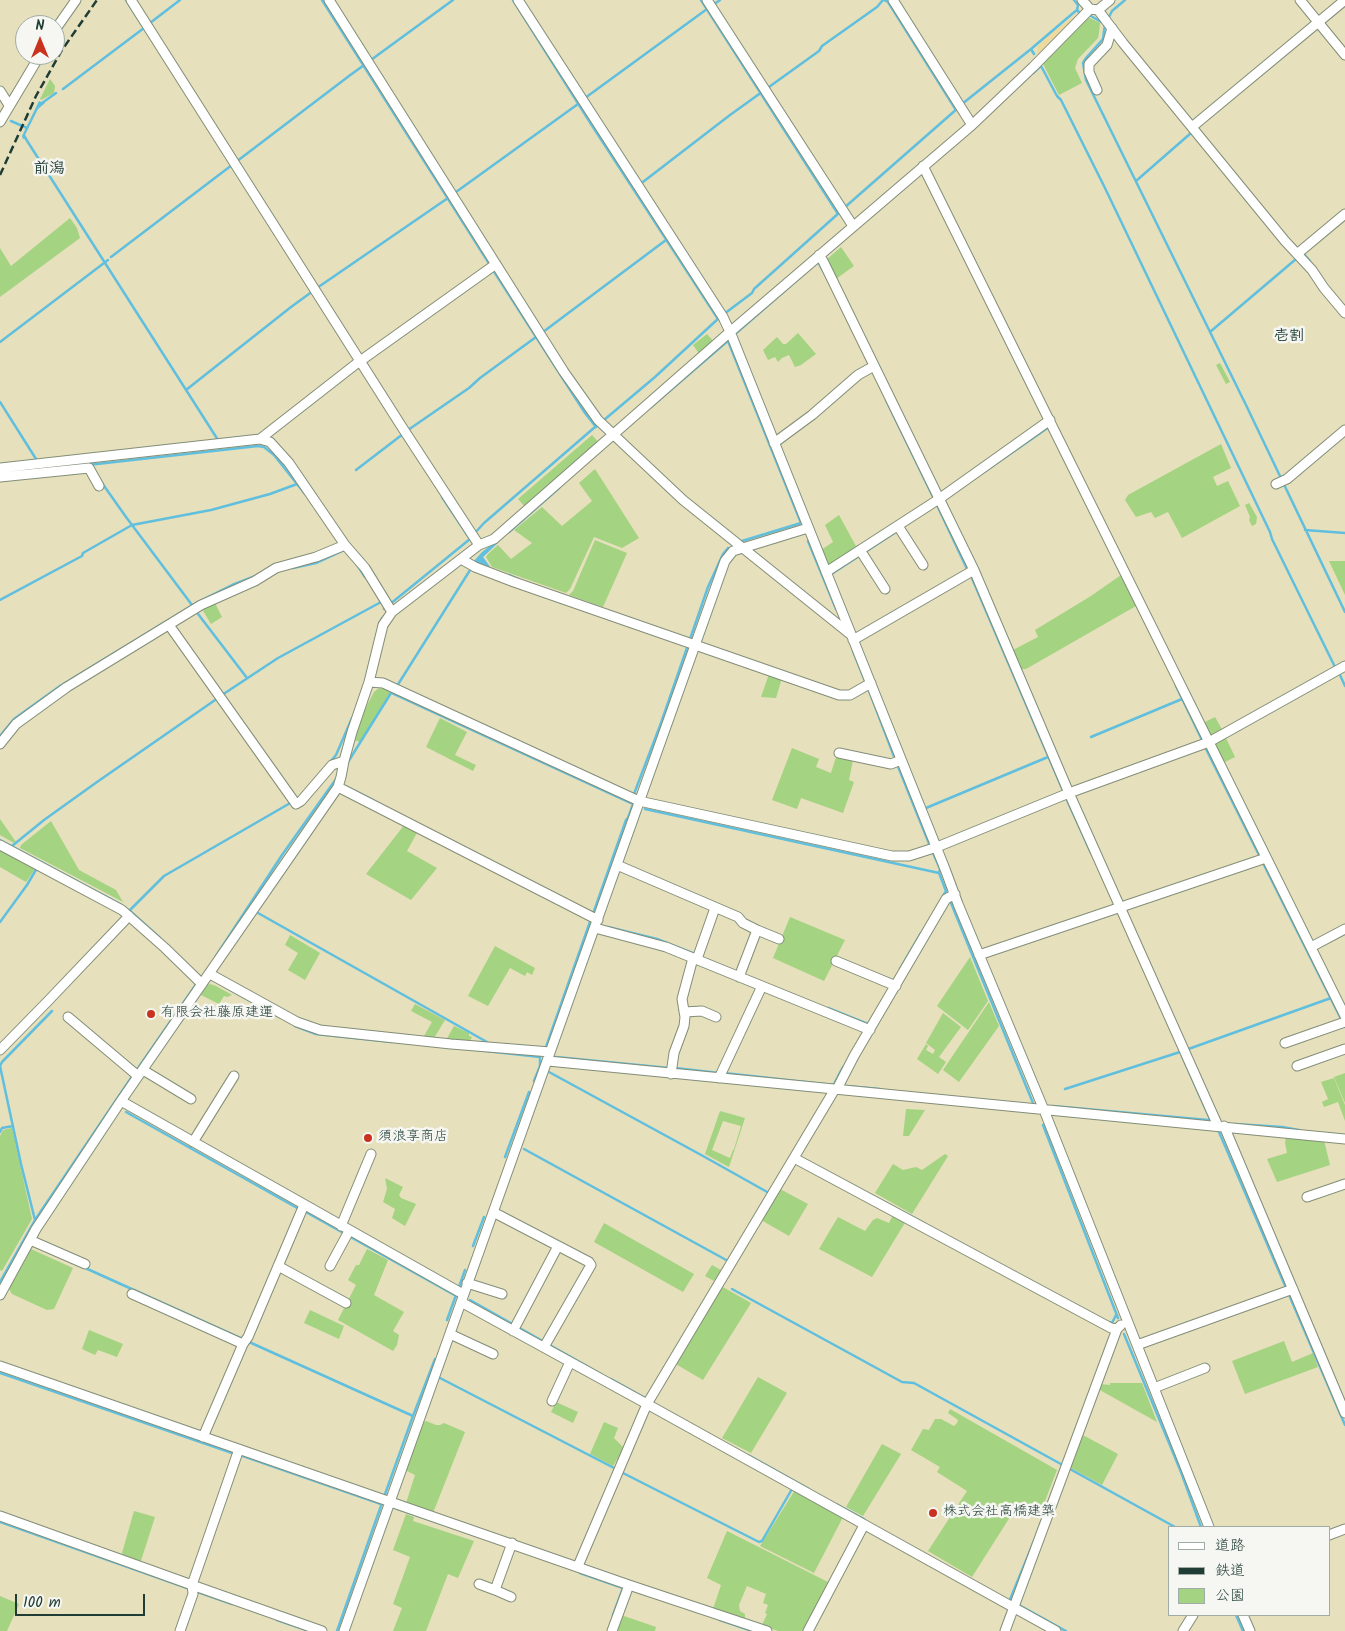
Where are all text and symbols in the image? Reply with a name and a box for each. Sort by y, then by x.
north arrow [15,15,65,65]
text: N [36,15,44,37]
district label: 前潟 [33,160,65,180]
district label: 壱割 [1274,328,1304,346]
place label: 有限会社藤原建運 [161,1006,273,1022]
marker: 有限会社藤原建運 [145,1008,157,1020]
place label: 須浪享商店 [378,1130,448,1146]
marker: 須浪享商店 [362,1132,374,1144]
place label: 株式会社高橋建築 [943,1505,1055,1521]
marker: 株式会社高橋建築 [927,1507,939,1519]
legend [1168,1526,1330,1616]
text: 道路 [1215,1534,1245,1558]
text: 鉄道 [1215,1559,1245,1583]
scale bar [18,1584,148,1616]
text: 公園 [1215,1584,1245,1608]
text: 100 m [23,1591,61,1615]

